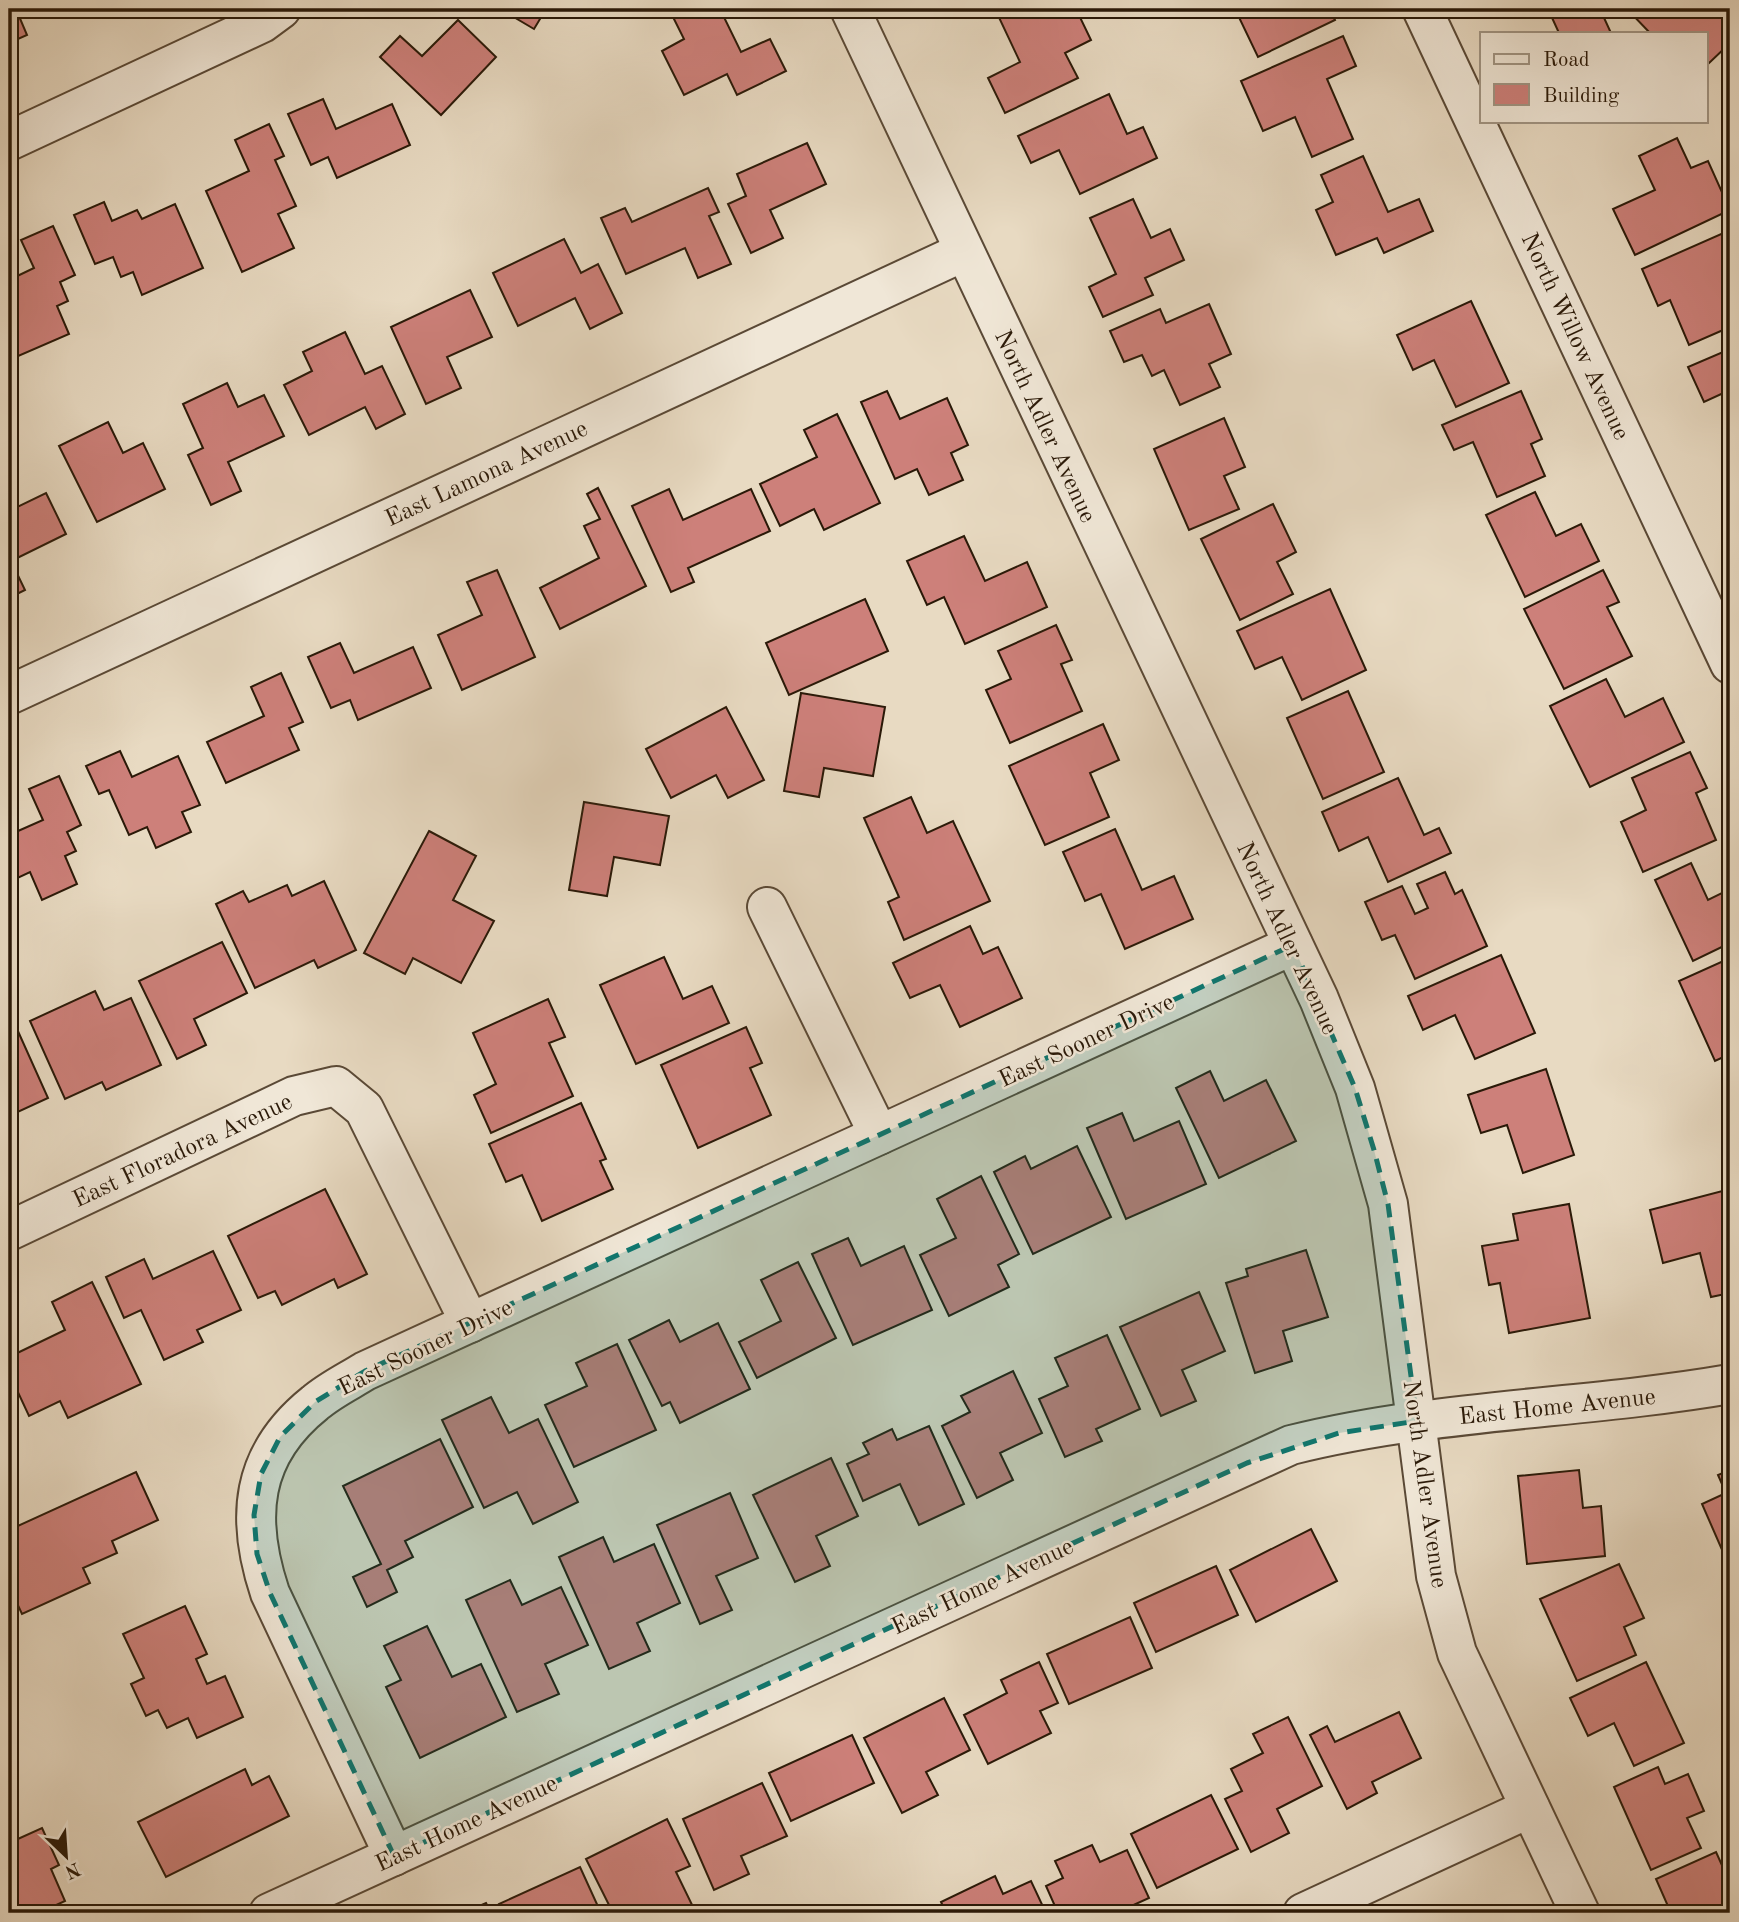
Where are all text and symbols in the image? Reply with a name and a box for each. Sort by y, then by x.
legend [1480,32,1708,122]
text: Road [1543,50,1590,71]
text: Building [1543,86,1620,107]
street label: North Willow Avenue [1516,230,1633,444]
street label: North Adler Avenue [989,327,1099,527]
street label: East Lamona Avenue [382,417,592,532]
street label: North Adler Avenue [1231,839,1341,1039]
street label: East Sooner Drive [995,991,1178,1093]
street label: East Floradora Avenue [69,1090,296,1213]
street label: East Sooner Drive [335,1296,517,1401]
street label: North Adler Avenue [1398,1379,1450,1590]
street label: East Home Avenue [1458,1386,1657,1430]
street label: East Home Avenue [888,1535,1078,1640]
street label: East Home Avenue [372,1772,562,1877]
north arrow [32,1820,102,1890]
text: N [61,1857,83,1881]

